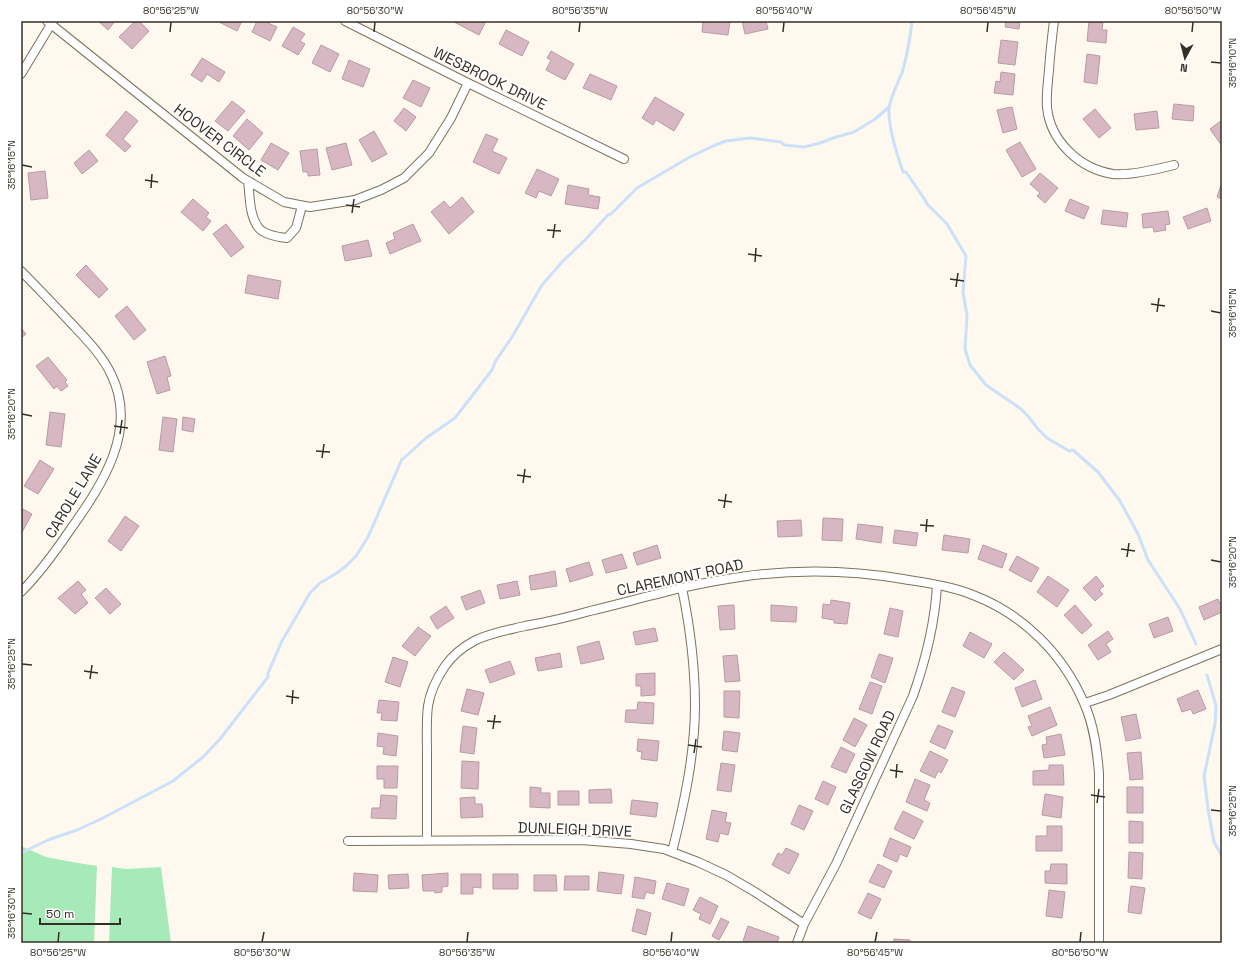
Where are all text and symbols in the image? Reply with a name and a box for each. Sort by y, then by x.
text: 80°56'25"W [143,4,199,17]
text: 80°56'30"W [347,4,404,17]
text: 80°56'35"W [552,4,608,17]
text: 80°56'40"W [756,4,812,17]
text: 80°56'45"W [960,4,1016,17]
text: 80°56'50"W [1165,4,1221,17]
north arrow [1165,38,1205,78]
text: 35°16'10"N [1226,38,1239,88]
street label: WESBROOK DRIVE [430,42,550,114]
text: N [1179,61,1188,75]
street label: HOOVER CIRCLE [170,99,270,181]
text: 35°16'15"N [5,140,18,190]
text: 35°16'15"N [1226,288,1239,338]
text: 35°16'20"N [5,388,18,440]
street label: CAROLE LANE [40,450,106,542]
text: 35°16'20"N [1226,536,1239,588]
street label: CLAREMONT ROAD [615,554,745,600]
text: 35°16'25"N [5,638,18,690]
street label: GLASGOW ROAD [835,707,899,817]
text: 35°16'25"N [1226,785,1239,837]
street label: DUNLEIGH DRIVE [517,818,633,840]
text: 35°16'30"N [5,887,18,939]
scale bar [40,900,120,926]
text: 50 m [46,906,74,922]
text: 80°56'25"W [30,946,86,959]
text: 80°56'30"W [234,946,291,959]
text: 80°56'35"W [439,946,495,959]
text: 80°56'40"W [643,946,699,959]
text: 80°56'45"W [847,946,903,959]
text: 80°56'50"W [1052,946,1108,959]

